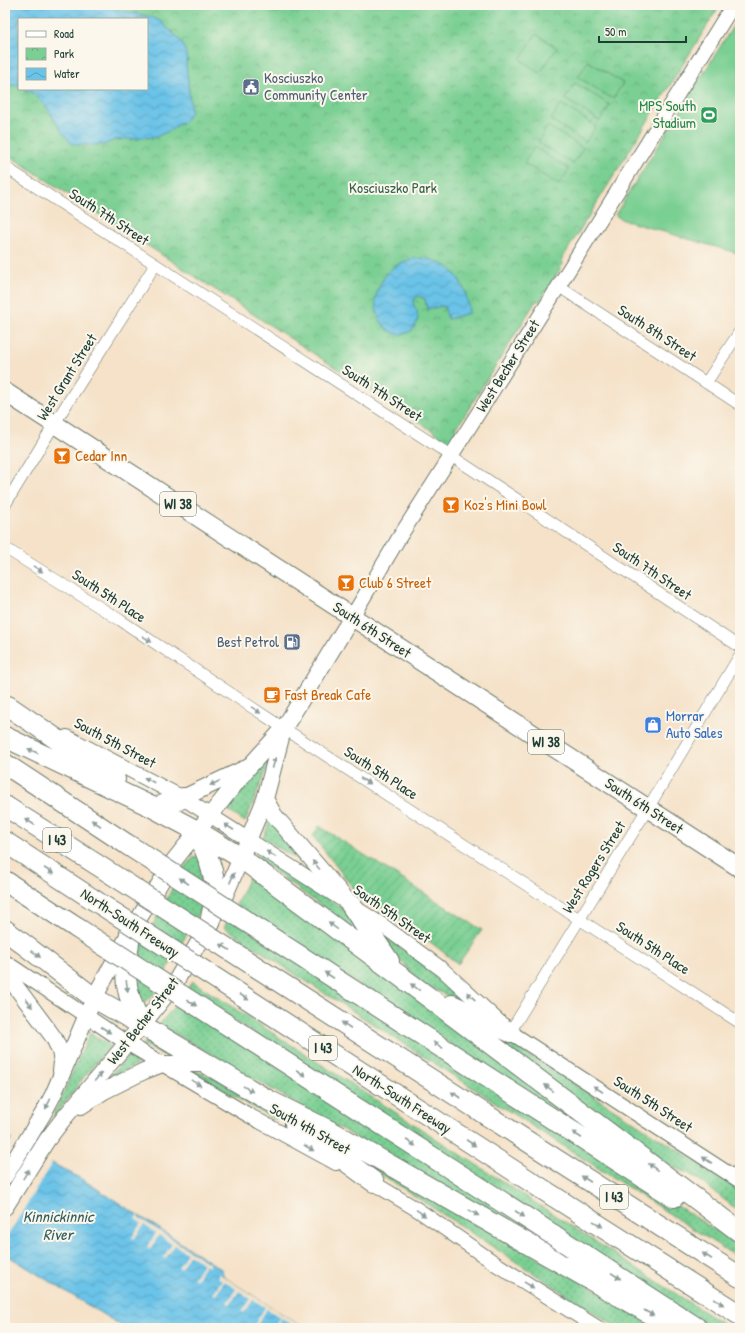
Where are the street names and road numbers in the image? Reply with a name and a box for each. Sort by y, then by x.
street label: South 7th Street [65,183,154,251]
street label: South 8th Street [614,299,702,366]
street label: West Becher Street [471,315,545,416]
street label: West Grant Street [32,329,102,424]
street label: South 7th Street [338,359,427,427]
road number: WI 38 [160,492,196,516]
street label: South 7th Street [609,536,697,605]
street label: South 5th Place [68,564,150,627]
street label: South 6th Street [329,596,416,663]
street label: South 5th Street [71,712,161,773]
road number: WI 38 [528,730,564,754]
street label: South 5th Place [340,741,422,804]
street label: South 6th Street [601,772,688,839]
street label: West Rogers Street [557,816,631,917]
road number: I 43 [43,828,71,852]
street label: South 5th Street [349,879,436,948]
street label: North-South Freeway [77,883,184,962]
street label: South 5th Place [612,916,694,979]
street label: West Becher Street [102,972,184,1069]
road number: I 43 [309,1036,337,1060]
street label: North-South Freeway [349,1059,456,1138]
street label: South 5th Street [610,1070,697,1137]
street label: South 4th Street [266,1098,355,1160]
road number: I 43 [600,1185,628,1209]

